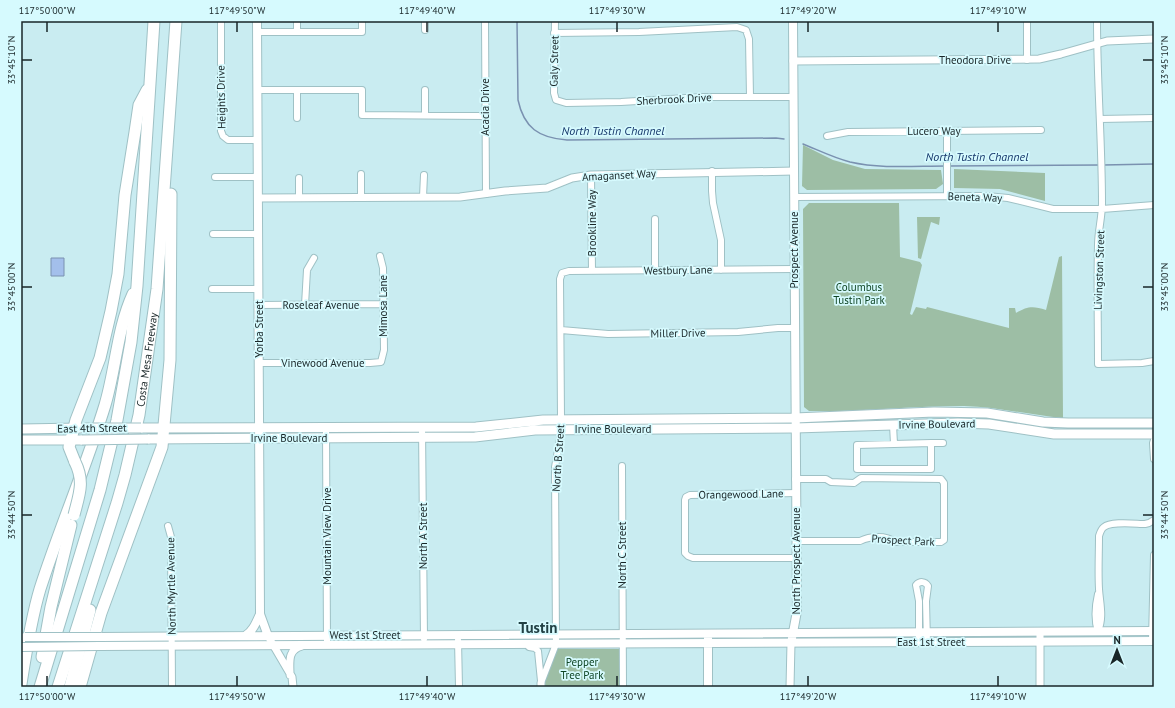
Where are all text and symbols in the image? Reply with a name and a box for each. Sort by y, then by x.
text: 117°50'00"W [19,4,76,17]
text: 117°49'50"W [209,4,266,17]
text: 117°49'40"W [399,4,456,17]
text: 117°49'30"W [589,4,646,17]
text: 117°49'20"W [780,4,837,17]
text: 117°49'10"W [970,4,1027,17]
text: 33°45'10"N [5,35,18,85]
street label: Galy Street [547,35,561,87]
text: 33°45'10"N [1158,35,1171,85]
street label: Theodora Drive [939,53,1011,67]
street label: Heights Drive [213,65,229,129]
street label: Acacia Drive [478,78,492,136]
street label: Sherbrook Drive [636,90,712,108]
water label: North Tustin Channel [562,123,665,138]
street label: Lucero Way [907,124,962,138]
water label: North Tustin Channel [926,149,1029,164]
street label: Amaganset Way [582,166,657,184]
street label: Brookline Way [585,189,599,256]
street label: Beneta Way [947,189,1003,205]
street label: Prospect Avenue [787,211,801,289]
street label: Livingston Street [1091,230,1107,310]
text: 33°45'00"N [5,262,18,312]
street label: Westbury Lane [644,262,713,278]
text: 33°45'00"N [1158,262,1171,312]
street label: Mimosa Lane [376,275,390,337]
park label: Columbus Tustin Park [833,280,885,307]
street label: Roseleaf Avenue [283,298,360,312]
street label: Yorba Street [252,300,266,358]
street label: Costa Mesa Freeway [133,311,161,408]
street label: Miller Drive [650,326,706,340]
street label: Vinewood Avenue [280,356,365,370]
street label: Irvine Boulevard [898,416,976,432]
street label: East 4th Street [57,420,127,436]
street label: Irvine Boulevard [575,422,652,436]
street label: North B Street [549,424,567,492]
street label: Irvine Boulevard [251,431,328,445]
street label: Orangewood Lane [698,486,784,502]
street label: Mountain View Drive [320,487,334,585]
text: 33°44'50"N [5,490,18,540]
text: 33°44'50"N [1158,490,1171,540]
street label: North A Street [416,502,430,569]
street label: North Prospect Avenue [789,507,803,615]
street label: North C Street [615,521,629,588]
street label: Prospect Park [871,531,936,549]
street label: North Myrtle Avenue [163,537,179,635]
district label: Tustin [519,618,557,637]
street label: West 1st Street [330,628,401,642]
north arrow [1097,630,1137,670]
text: N [1113,633,1121,647]
street label: East 1st Street [897,635,965,649]
park label: Pepper Tree Park [561,655,604,682]
text: 117°50'00"W [19,690,76,703]
text: 117°49'50"W [209,690,266,703]
text: 117°49'40"W [399,690,456,703]
text: 117°49'30"W [589,690,646,703]
text: 117°49'20"W [780,690,837,703]
text: 117°49'10"W [970,690,1027,703]

